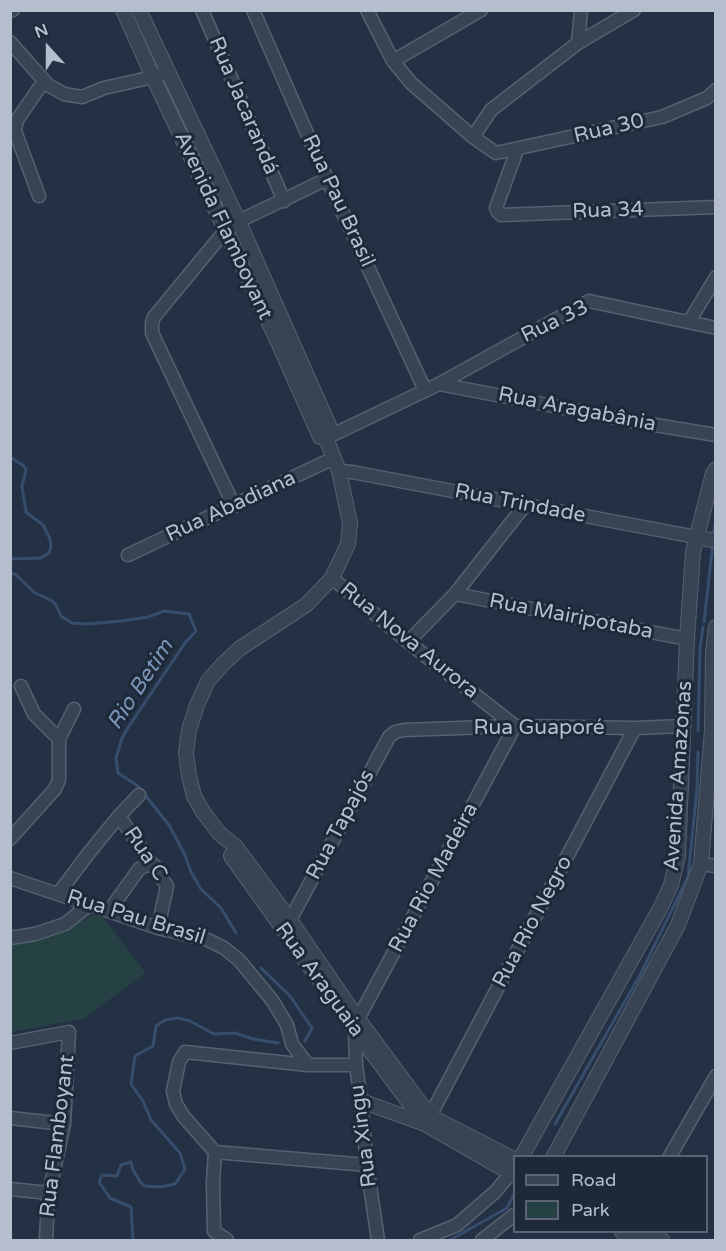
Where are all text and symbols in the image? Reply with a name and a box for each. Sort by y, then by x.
north arrow [18,18,78,78]
text: N [32,20,51,43]
street label: Rua Jacarandá [203,33,283,179]
street label: Rua 30 [571,109,647,149]
street label: Avenida Flamboyant [168,128,278,324]
street label: Rua Pau Brasil [296,131,380,271]
street label: Rua 34 [572,197,644,225]
street label: Rua 33 [517,295,593,349]
street label: Rua Aragabânia [496,382,658,438]
street label: Rua Abadiana [162,466,300,548]
street label: Rua Trindade [452,479,588,529]
street label: Rua Nova Aurora [335,577,483,705]
street label: Rua Mairipotaba [487,589,655,645]
water label: Rio Betim [102,635,180,735]
street label: Avenida Amazonas [660,680,698,872]
street label: Rua Guaporé [473,715,605,741]
street label: Rua Tapajós [301,766,381,884]
street label: Rua Rio Madeira [384,799,484,957]
street label: Rua C [118,822,172,886]
street label: Rua Rio Negro [488,852,578,992]
street label: Rua Pau Brasil [64,885,208,951]
street label: Rua Araguaia [269,918,369,1042]
street label: Rua Flamboyant [36,1053,80,1219]
street label: Rua Xingu [345,1083,383,1189]
legend [513,1155,708,1233]
text: Road [571,1169,616,1191]
text: Park [571,1199,609,1221]

